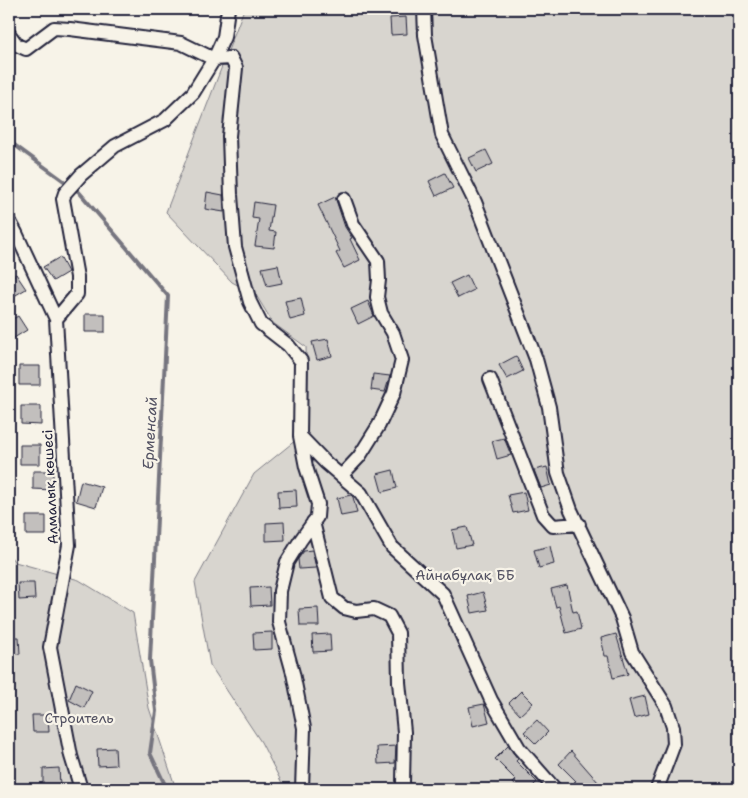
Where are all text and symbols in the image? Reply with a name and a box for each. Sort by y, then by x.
water label: Ерменсай [138,396,162,470]
street label: Алмалық көшесі [38,429,62,545]
park label: Айнабұлақ ББ [415,566,515,584]
park label: Строитель [44,709,114,727]

